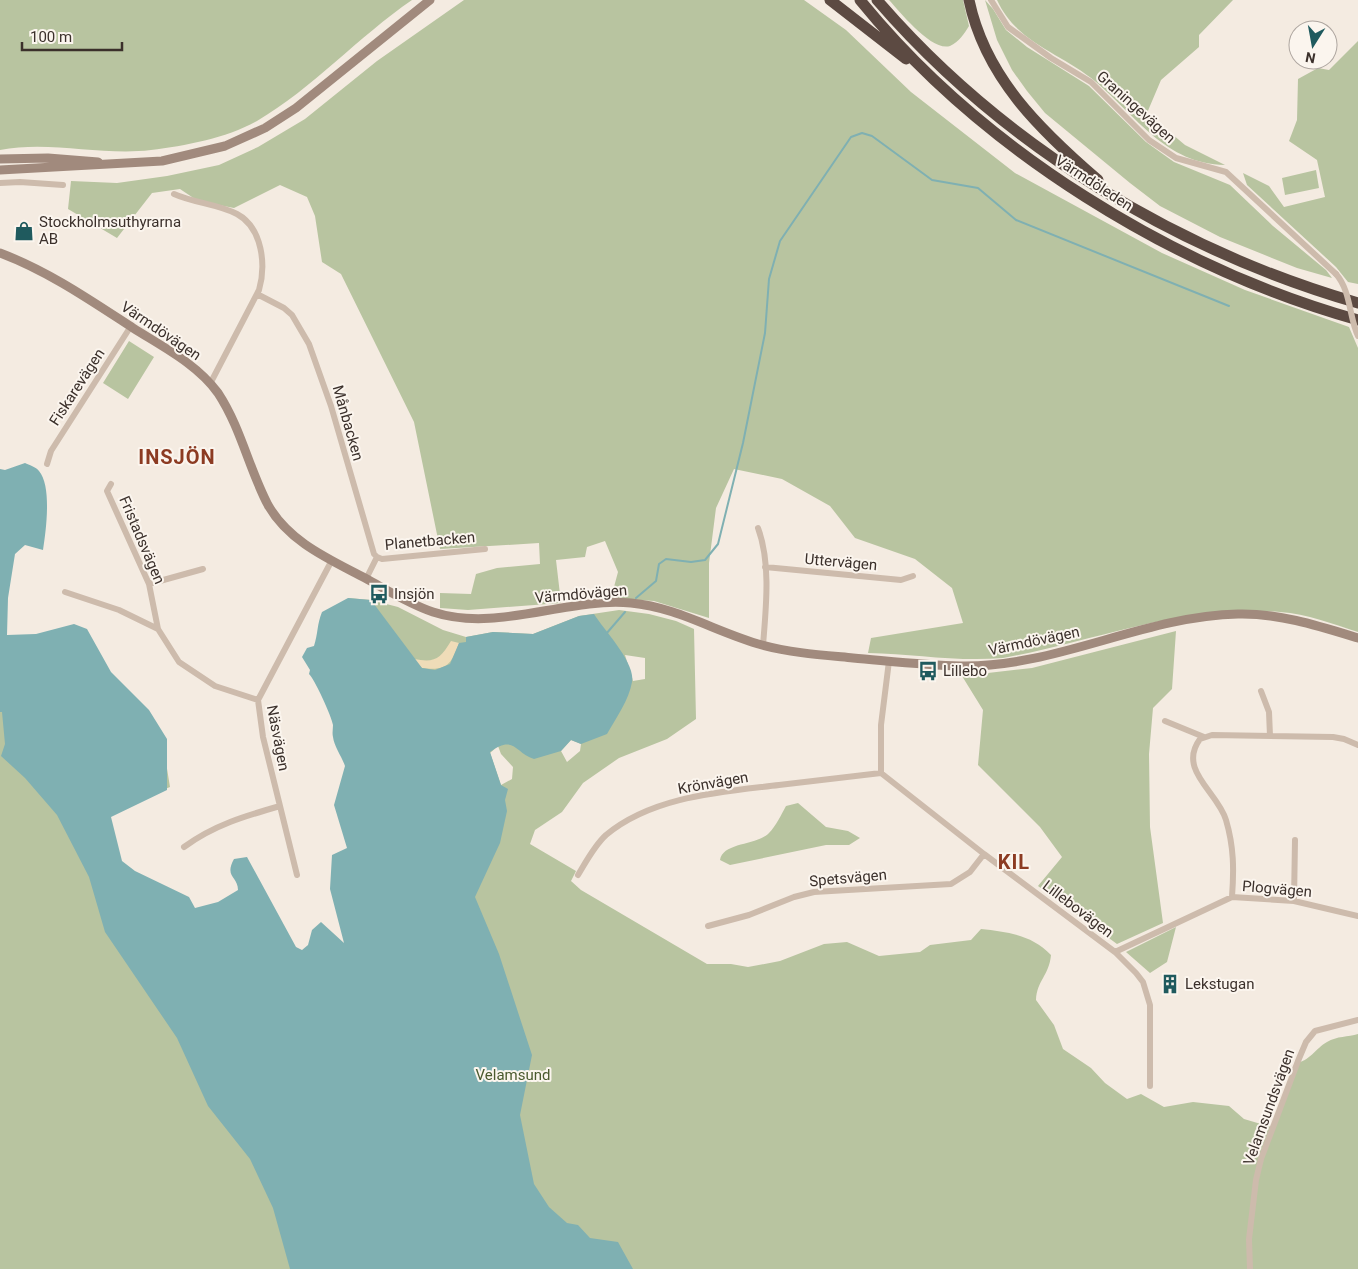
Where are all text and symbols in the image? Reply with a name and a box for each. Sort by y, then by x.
scale bar [22,20,122,52]
north arrow [1288,20,1338,70]
text: 100 m [30,28,72,46]
text: N [1304,49,1317,67]
street label: Graningevägen [1093,67,1179,147]
street label: Värmdöleden [1052,151,1136,215]
place label: Stockholmsuthyrarna AB [39,213,181,248]
shop icon: Stockholmsuthyrarna AB [13,220,35,242]
street label: Värmdövägen [118,298,204,364]
street label: Fiskarevägen [45,345,109,429]
street label: Månbacken [329,383,367,463]
district label: INSJÖN [138,445,216,469]
street label: Fristadsvägen [115,493,169,587]
street label: Planetbacken [384,528,476,554]
street label: Uttervägen [804,550,878,574]
street label: Värmdövägen [534,581,628,607]
bus stop icon: Insjön [368,583,390,605]
place label: Insjön [394,585,435,603]
street label: Värmdövägen [987,623,1081,659]
bus stop icon: Lillebo [917,660,939,682]
place label: Lillebo [943,662,987,680]
street label: Näsvägen [263,704,293,772]
street label: Krönvägen [676,768,750,798]
district label: KIL [998,850,1030,874]
street label: Spetsvägen [808,866,888,890]
street label: Lillebovägen [1039,877,1117,941]
street label: Plogvägen [1241,877,1313,901]
building icon: Lekstugan [1159,973,1181,995]
place label: Lekstugan [1185,975,1254,993]
street label: Velamsundsvägen [1240,1046,1298,1168]
park label: Velamsund [476,1066,550,1084]

